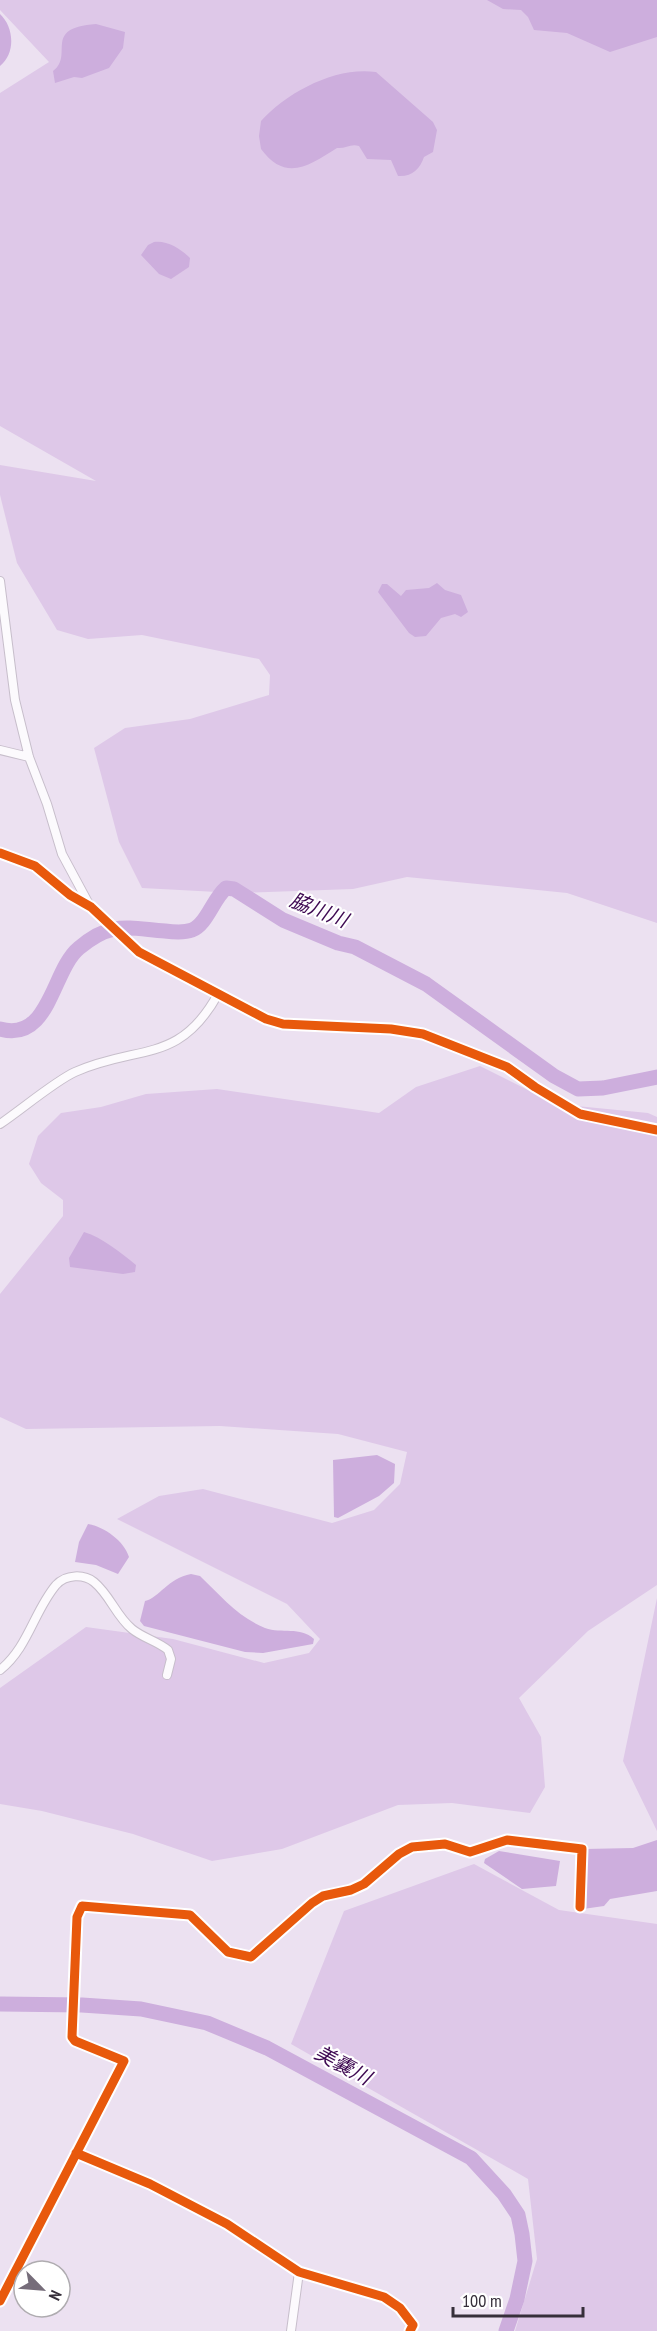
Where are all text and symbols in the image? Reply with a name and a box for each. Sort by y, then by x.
water label: 脇川川 [286,887,354,934]
water label: 美嚢川 [310,2039,377,2092]
north arrow [12,2259,72,2319]
scale bar [453,2280,584,2318]
text: N [45,2287,66,2303]
text: 100 m [462,2289,502,2312]

